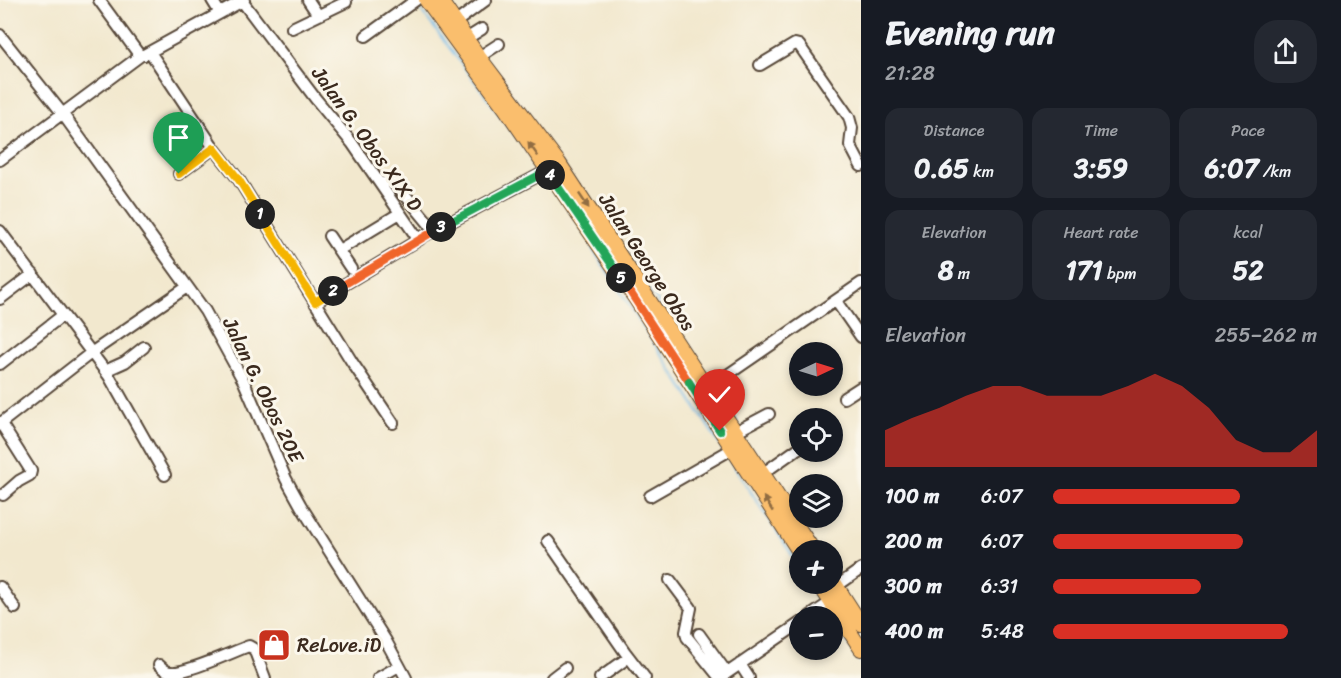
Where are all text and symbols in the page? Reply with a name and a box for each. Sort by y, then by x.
text: Evening run [885,4,1055,62]
button: share [1254,20,1317,83]
text: 21:28 [885,56,935,91]
street label: Jalan G. Obos XIX D [301,58,432,219]
pin [153,112,204,174]
text: Distance [924,116,984,145]
text: Time [1084,116,1118,145]
text: Pace [1231,116,1265,145]
icon: arrive [162,121,195,154]
one-way arrow [527,141,539,157]
text: 0.65 [914,145,969,191]
text: 3:59 [1074,145,1128,191]
text: 6:07 [1205,145,1259,191]
text: km [969,157,994,186]
text: /km [1259,157,1291,186]
pin: 4 [535,160,565,190]
text: 4 [545,160,555,189]
street label: Jalan George Obos [589,185,705,339]
one-way arrow [578,193,590,209]
pin: 1 [245,199,275,229]
text: 1 [257,199,263,228]
pin: 3 [426,212,456,242]
text: 3 [437,212,445,241]
text: Elevation [922,218,986,247]
text: Heart rate [1063,218,1139,247]
text: kcal [1233,218,1263,247]
text: 8 [938,247,954,293]
text: 171 [1066,247,1103,293]
text: 52 [1233,247,1263,293]
text: m [954,259,970,288]
text: bpm [1103,259,1136,288]
pin: 5 [606,263,636,293]
text: 5 [616,263,626,292]
pin: 2 [318,276,348,306]
text: 2 [328,276,338,305]
street label: Jalan G. Obos 20E [212,310,314,471]
text: Elevation [885,318,966,353]
text: 255–262 m [1215,318,1317,353]
north arrow [789,342,843,396]
map controls [789,342,843,660]
pin [694,369,745,431]
icon: check [703,378,736,411]
button: locate [789,408,843,462]
button: layers [789,474,843,528]
text: 100 m [885,479,939,514]
text: 6:07 [981,479,1022,514]
one-way arrow [763,496,774,512]
text: 200 m [885,524,942,559]
text: 6:07 [981,524,1022,559]
button: + [789,540,843,594]
text: 300 m [885,569,942,604]
text: 6:31 [981,569,1018,604]
button: − [789,606,843,660]
text: 400 m [885,614,943,649]
text: 5:48 [981,614,1024,649]
shop icon: ReLove.iD [256,627,292,663]
place label: ReLove.iD [297,628,381,663]

